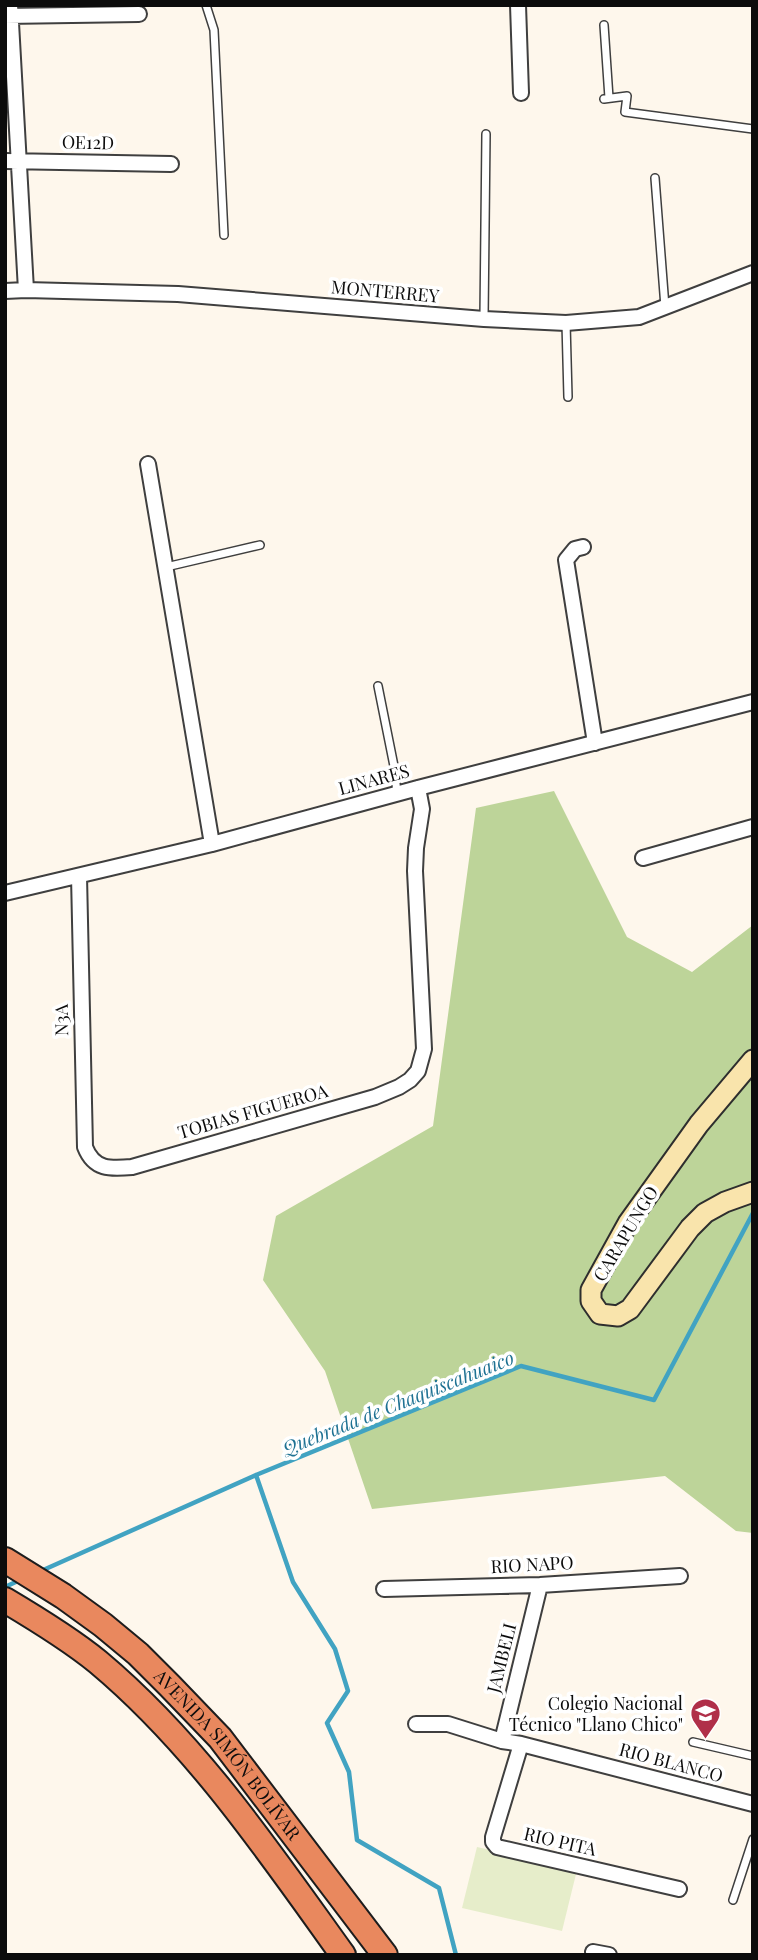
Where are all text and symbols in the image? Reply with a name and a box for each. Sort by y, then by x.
street label: OE12D [62,130,114,154]
street label: MONTERREY [330,274,441,308]
street label: LINARES [336,758,412,800]
street label: N3A [49,1003,73,1036]
street label: TOBIAS FIGUEROA [175,1078,331,1144]
street label: CARAPUNGO [587,1181,663,1286]
water label: Quebrada de Chaquiscahuaico [277,1344,517,1461]
street label: RIO NAPO [490,1550,574,1578]
street label: JAMBELI [481,1620,521,1696]
street label: AVENIDA SIMÓN BOLÍVAR [149,1663,306,1845]
place label: Colegio Nacional Técnico "Llano Chico" [509,1691,683,1736]
school or university icon: Colegio Nacional Técnico "Llano Chico" [689,1697,723,1741]
street label: RIO BLANCO [617,1737,726,1787]
street label: RIO PITA [522,1821,599,1861]

